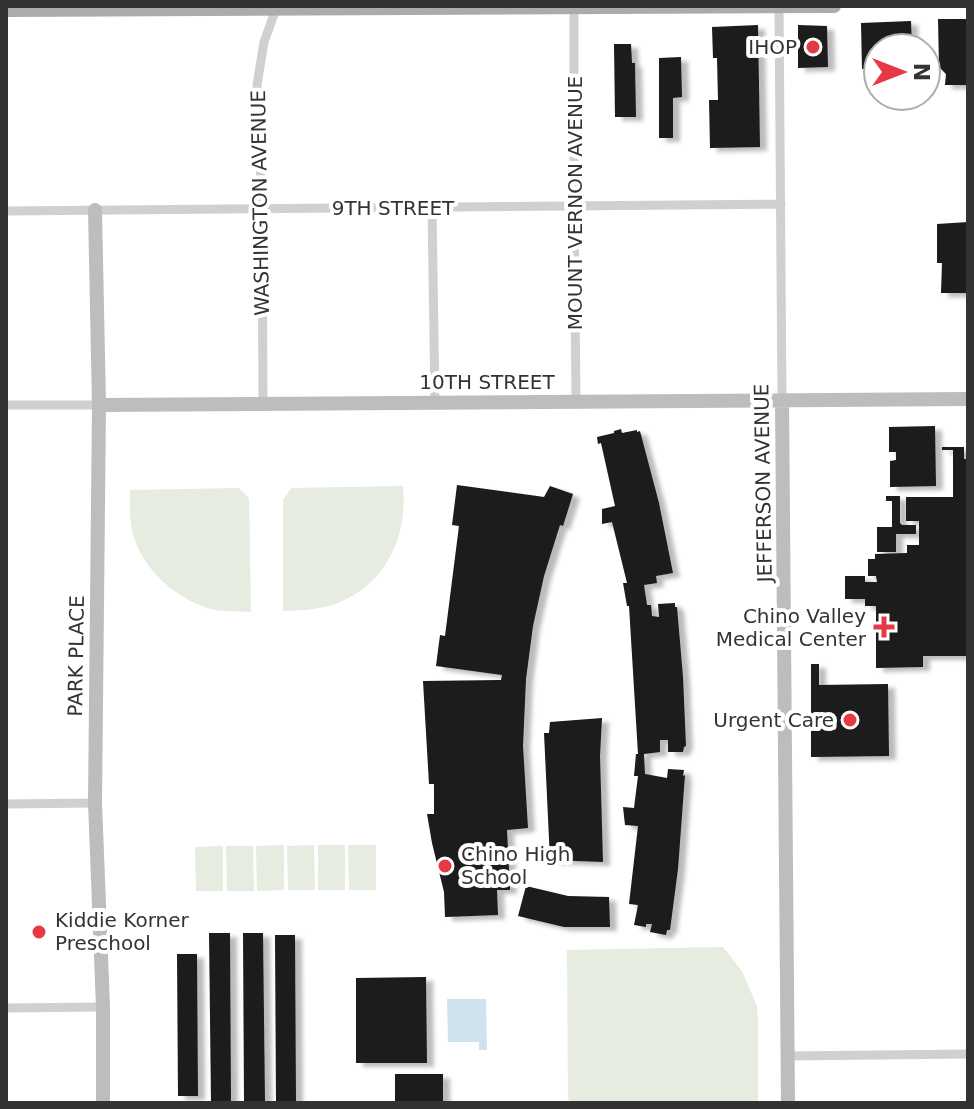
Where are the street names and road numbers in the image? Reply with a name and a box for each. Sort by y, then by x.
street label: MOUNT VERNON AVENUE [563,76,587,330]
street label: WASHINGTON AVENUE [246,90,274,316]
street label: 9TH STREET [332,196,455,220]
street label: 10TH STREET [419,370,555,394]
street label: JEFFERSON AVENUE [749,383,777,585]
street label: PARK PLACE [63,595,89,717]

